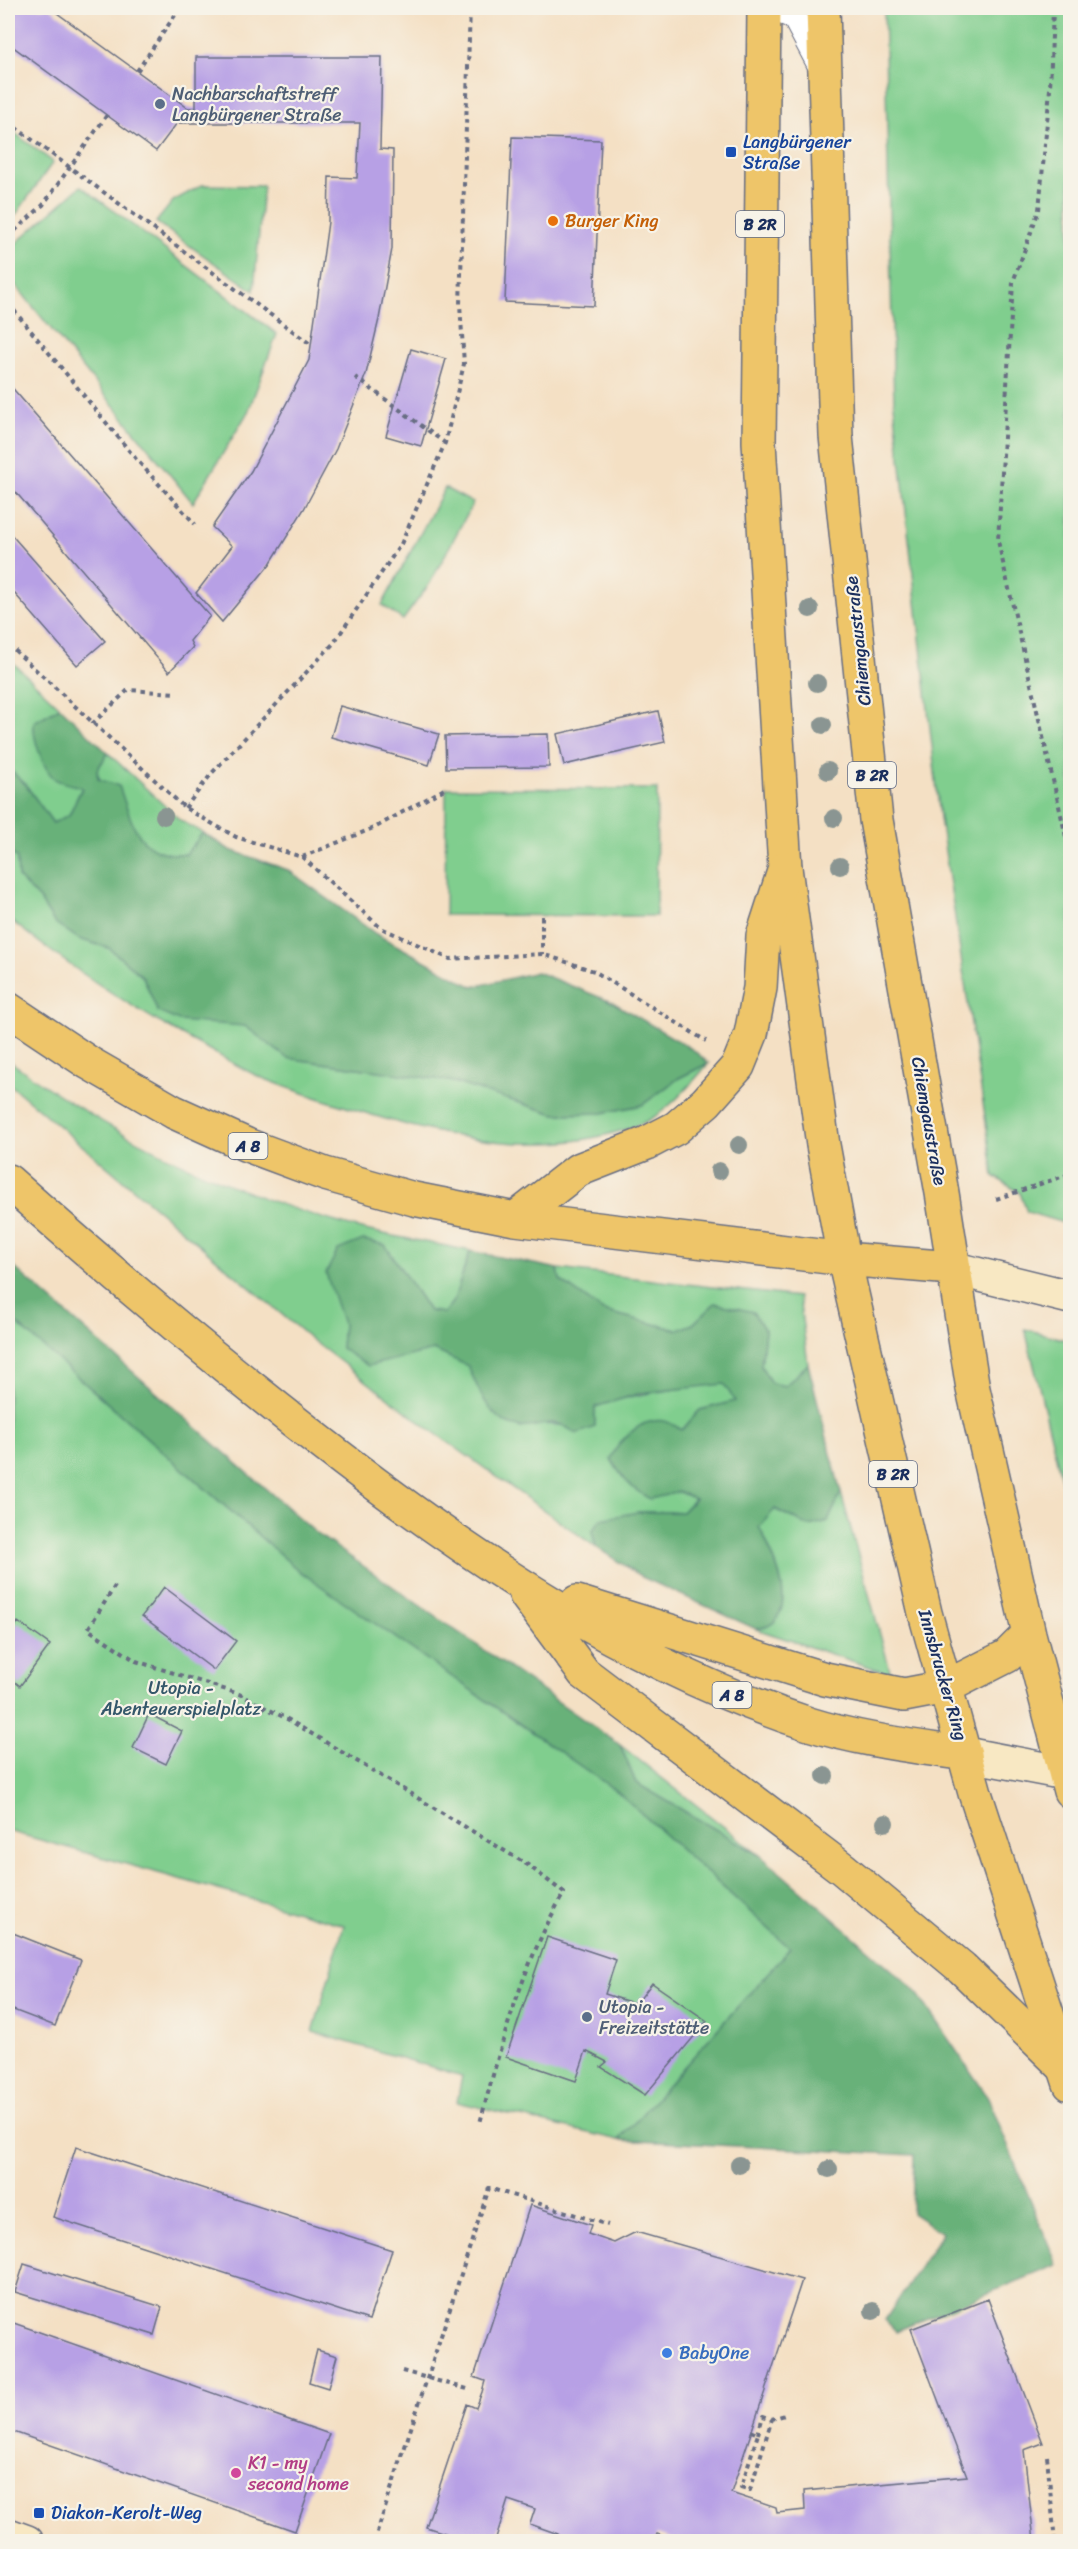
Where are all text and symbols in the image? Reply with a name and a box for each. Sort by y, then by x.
place label: Nachbarschaftstreff Langbürgener Straße [172,78,341,131]
marker: Nachbarschaftstreff Langbürgener Straße [153,97,167,111]
place label: Langbürgener Straße [743,126,852,179]
marker: Langbürgener Straße [724,145,738,159]
place label: Burger King [565,205,659,237]
road number: B 2R [736,211,784,237]
marker: Burger King [546,214,560,228]
street label: Chiemgaustraße [835,574,881,707]
road number: B 2R [848,762,896,788]
street label: Chiemgaustraße [902,1054,956,1188]
road number: A 8 [228,1133,268,1159]
road number: B 2R [869,1461,917,1487]
street label: Innsbrucker Ring [909,1605,977,1745]
park label: Utopia - Abenteuerspielplatz [100,1672,261,1725]
road number: A 8 [712,1682,752,1708]
place label: Utopia - Freizeitstätte [599,1991,709,2044]
marker: Utopia - Freizeitstätte [580,2010,594,2024]
place label: BabyOne [679,2337,749,2369]
marker: BabyOne [660,2346,674,2360]
place label: K1 - my second home [247,2447,349,2500]
marker: K1 - my second home [229,2466,243,2480]
place label: Diakon-Kerolt-Weg [51,2497,202,2529]
marker: Diakon-Kerolt-Weg [32,2506,46,2520]

